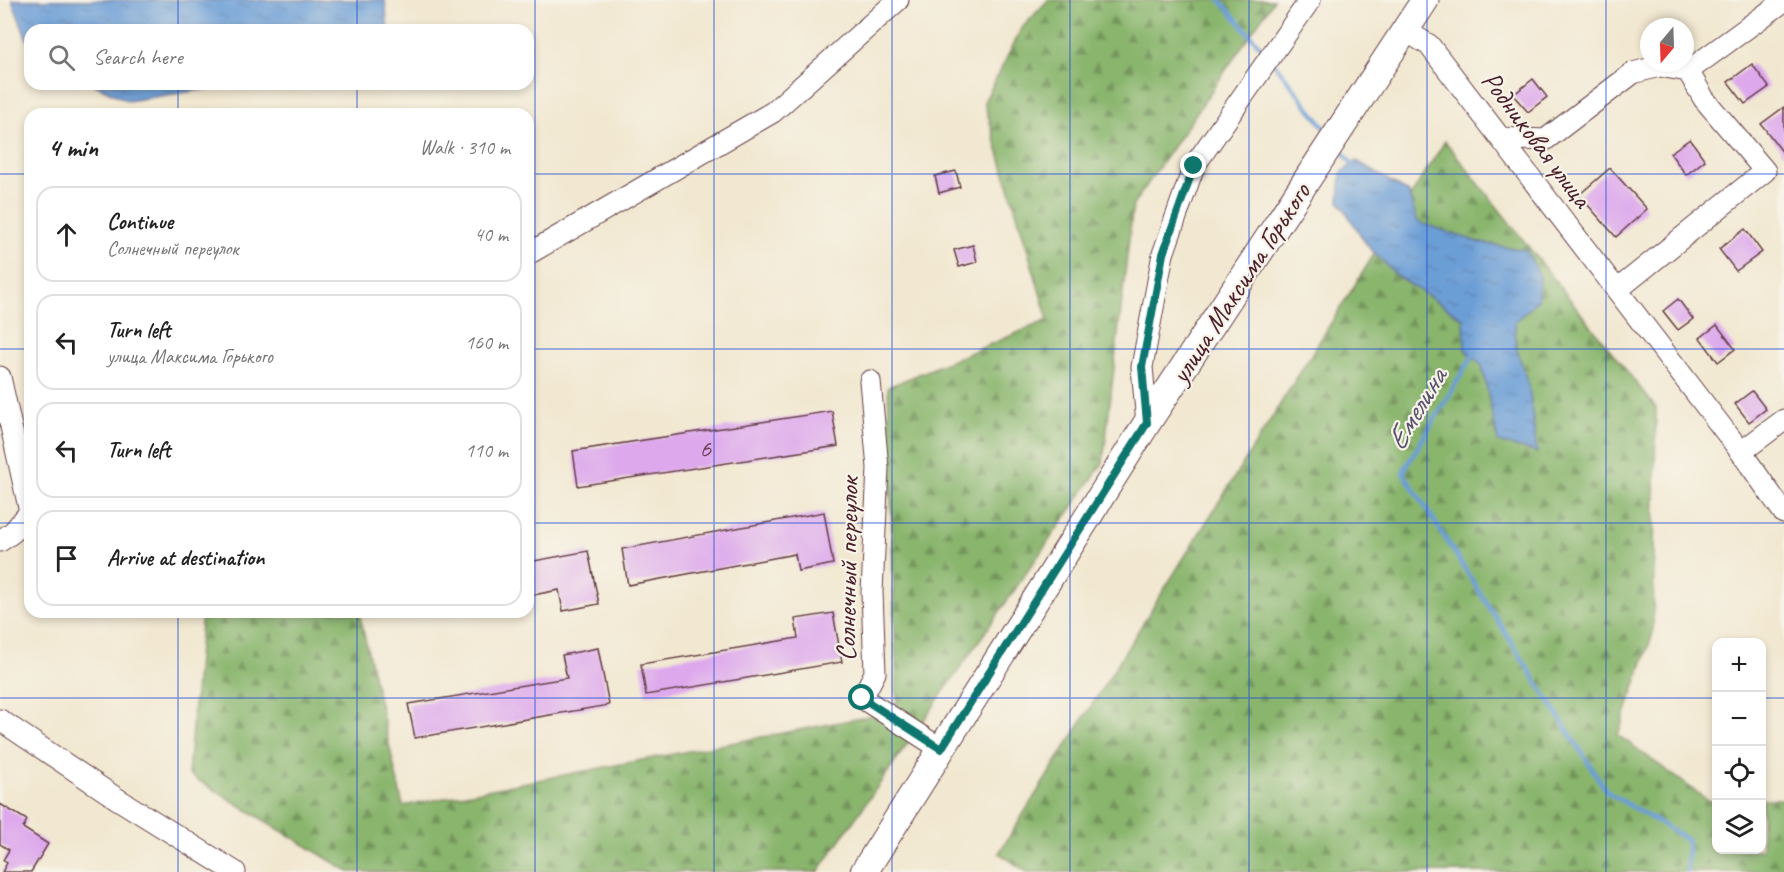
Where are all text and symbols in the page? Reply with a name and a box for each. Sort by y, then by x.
north arrow [1640,18,1694,72]
search box [24,24,534,90]
icon: search [45,41,78,74]
text: Search here [93,43,183,71]
street label: Родниковая улица [1474,64,1601,216]
text: 4 min [48,131,98,164]
text: Walk · 310 m [420,135,510,160]
route end [1180,152,1206,178]
street label: улица Максима Горького [1161,174,1319,392]
text: Continue [107,208,173,236]
icon: ahead [50,218,83,251]
text: 40 m [474,222,508,247]
text: Солнечный переулок [107,236,238,261]
text: Turn left [107,316,171,344]
icon: left [50,326,83,359]
text: 160 m [465,330,508,355]
text: улица Максима Горького [107,344,273,369]
water label: Емелина [1377,358,1457,457]
house number: 6 [699,432,712,465]
icon: left [50,434,83,467]
text: Turn left [107,436,171,464]
text: 110 m [465,438,508,463]
street label: Солнечный переулок [828,474,866,661]
icon: arrive [50,542,83,575]
text: Arrive at destination [107,544,264,572]
map controls [1712,638,1766,854]
button: + [1712,638,1766,692]
route start [848,684,874,710]
button: − [1712,692,1766,746]
button: locate [1712,746,1766,800]
button: layers [1712,800,1766,854]

